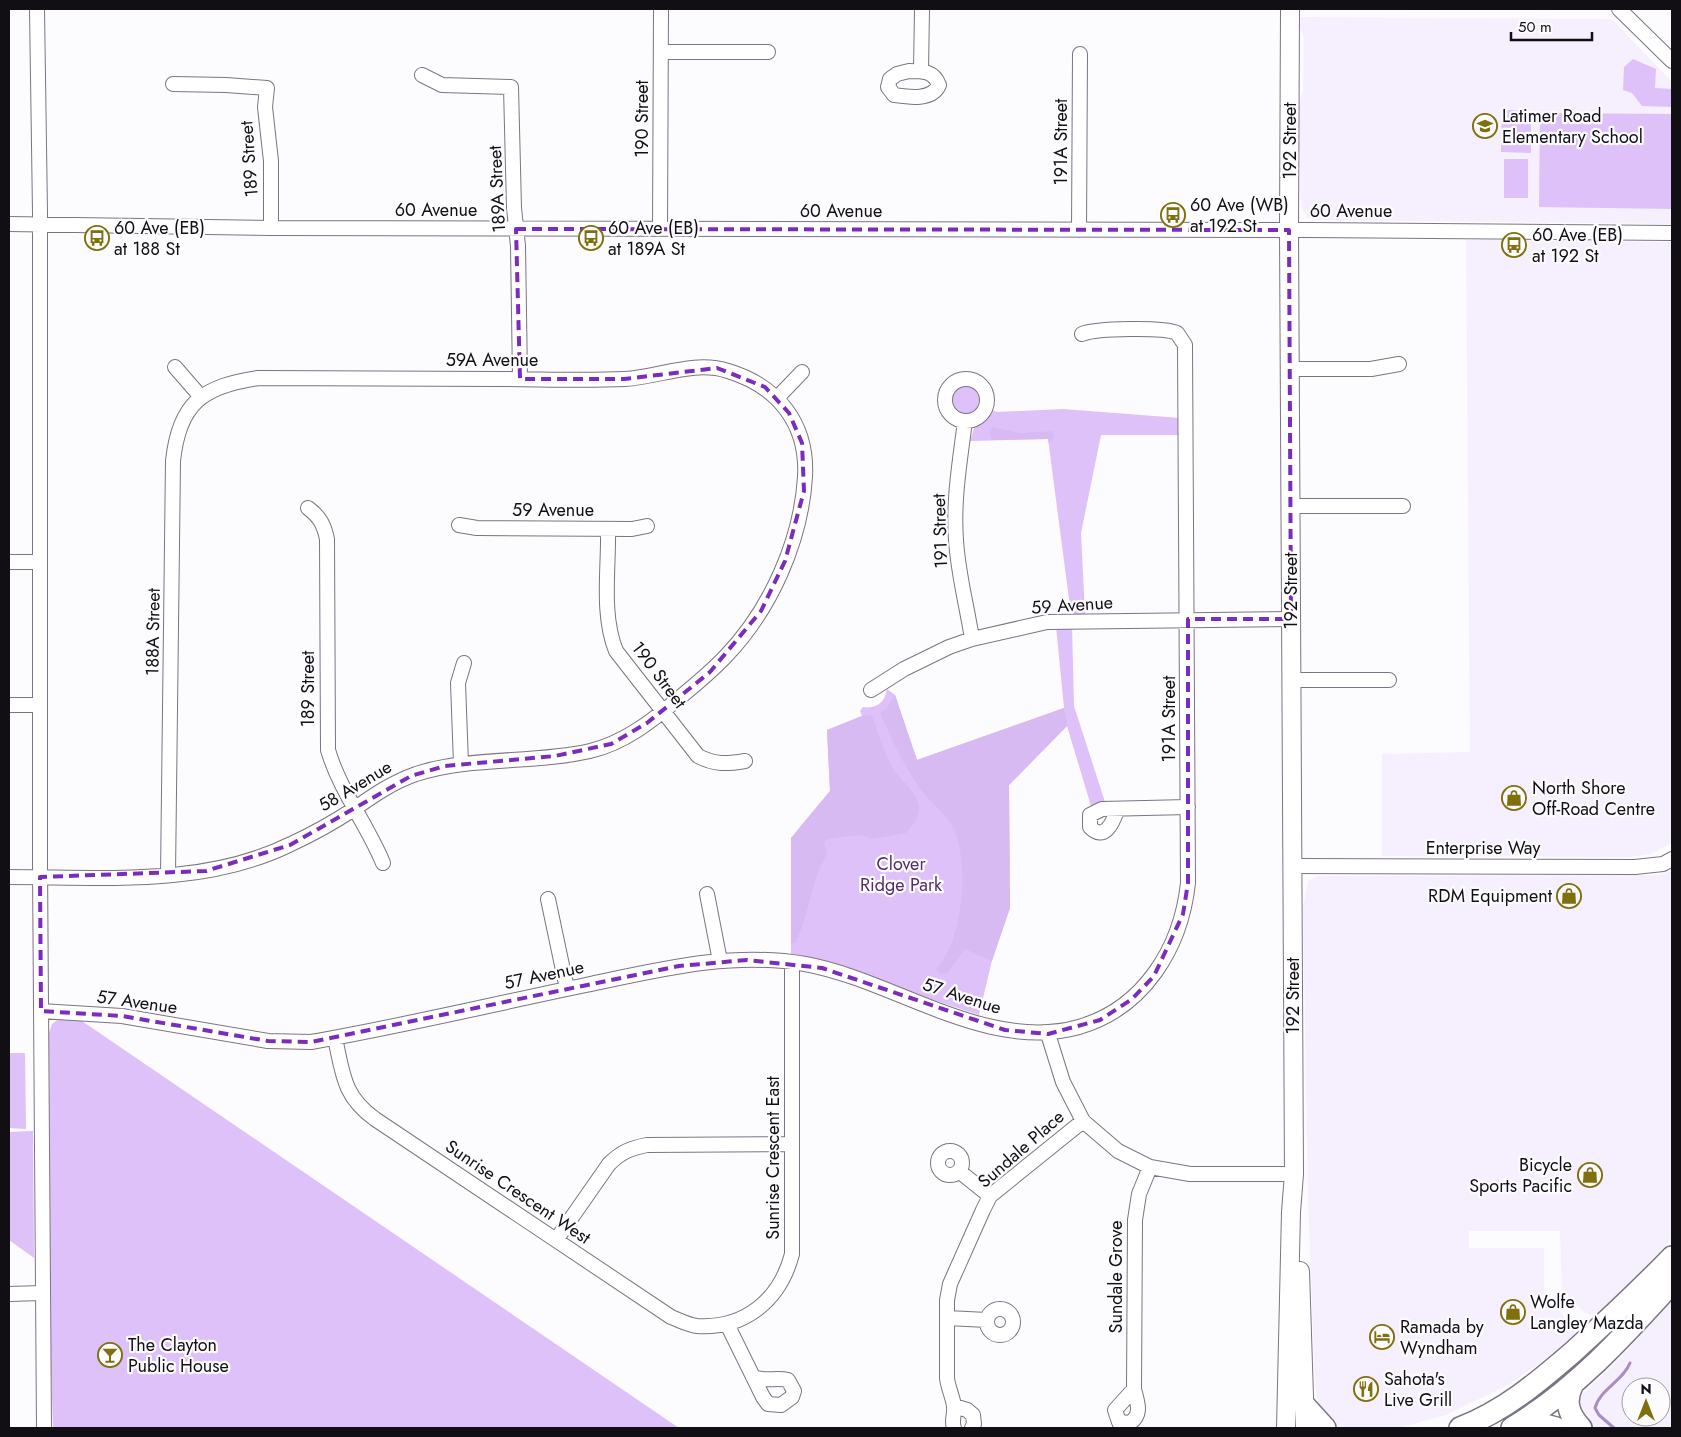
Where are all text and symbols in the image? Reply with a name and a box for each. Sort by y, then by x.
scale bar [1511,10,1592,42]
text: 50 m [1518,16,1552,38]
street label: 190 Street [629,80,655,158]
street label: 191A Street [1048,98,1074,185]
street label: 192 Street [1277,102,1303,180]
place label: Latimer Road Elementary School [1502,103,1643,150]
school or university icon: Latimer Road Elementary School [1472,113,1498,139]
street label: 189 Street [233,119,265,198]
street label: 189A Street [482,144,512,233]
place label: 60 Ave (WB) at 192 St [1190,192,1289,239]
street label: 60 Avenue [395,197,477,223]
street label: 60 Avenue [800,198,882,224]
street label: 60 Avenue [1310,198,1392,224]
bus stop icon: 60 Ave (WB) at 192 St [1160,202,1186,228]
place label: 60 Ave (EB) at 188 St [114,215,205,262]
place label: 60 Ave (EB) at 189A St [608,215,699,262]
place label: 60 Ave (EB) at 192 St [1532,222,1623,269]
bus stop icon: 60 Ave (EB) at 188 St [84,225,110,251]
bus stop icon: 60 Ave (EB) at 189A St [578,225,604,251]
bus stop icon: 60 Ave (EB) at 192 St [1501,232,1527,258]
street label: 59A Avenue [446,347,538,373]
street label: 191 Street [926,492,954,569]
street label: 59 Avenue [512,497,594,523]
street label: 192 Street [1278,552,1304,630]
street label: 188A Street [139,587,167,676]
street label: 59 Avenue [1030,589,1114,621]
street label: 190 Street [625,636,693,714]
street label: 189 Street [295,650,321,727]
street label: 191A Street [1156,675,1182,762]
street label: 58 Avenue [313,754,397,818]
place label: North Shore Off-Road Centre [1532,775,1655,822]
shop icon: North Shore Off-Road Centre [1501,785,1527,811]
street label: Enterprise Way [1426,835,1540,861]
park label: Clover Ridge Park [860,851,942,898]
place label: RDM Equipment [1428,883,1553,909]
shop icon: RDM Equipment [1556,883,1582,909]
street label: 57 Avenue [502,954,586,996]
street label: 192 Street [1280,957,1306,1035]
street label: 57 Avenue [919,971,1005,1021]
street label: 57 Avenue [95,983,179,1021]
street label: Sunrise Crescent East [760,1076,786,1240]
street label: Sundale Place [972,1104,1070,1194]
street label: Sunrise Crescent West [440,1134,597,1251]
place label: Bicycle Sports Pacific [1469,1152,1572,1199]
shop icon: Bicycle Sports Pacific [1577,1162,1603,1188]
street label: Sundale Grove [1103,1221,1129,1333]
place label: Wolfe Langley Mazda [1530,1289,1643,1336]
shop icon: Wolfe Langley Mazda [1500,1299,1526,1325]
place label: Ramada by Wyndham [1400,1314,1484,1361]
hotel icon: Ramada by Wyndham [1369,1324,1395,1350]
place label: The Clayton Public House [128,1332,229,1379]
bar icon: The Clayton Public House [97,1342,123,1368]
place label: Sahota's Live Grill [1384,1366,1452,1413]
restaurant icon: Sahota's Live Grill [1353,1376,1379,1402]
north arrow [1621,1377,1671,1427]
text: N [1640,1379,1652,1399]

